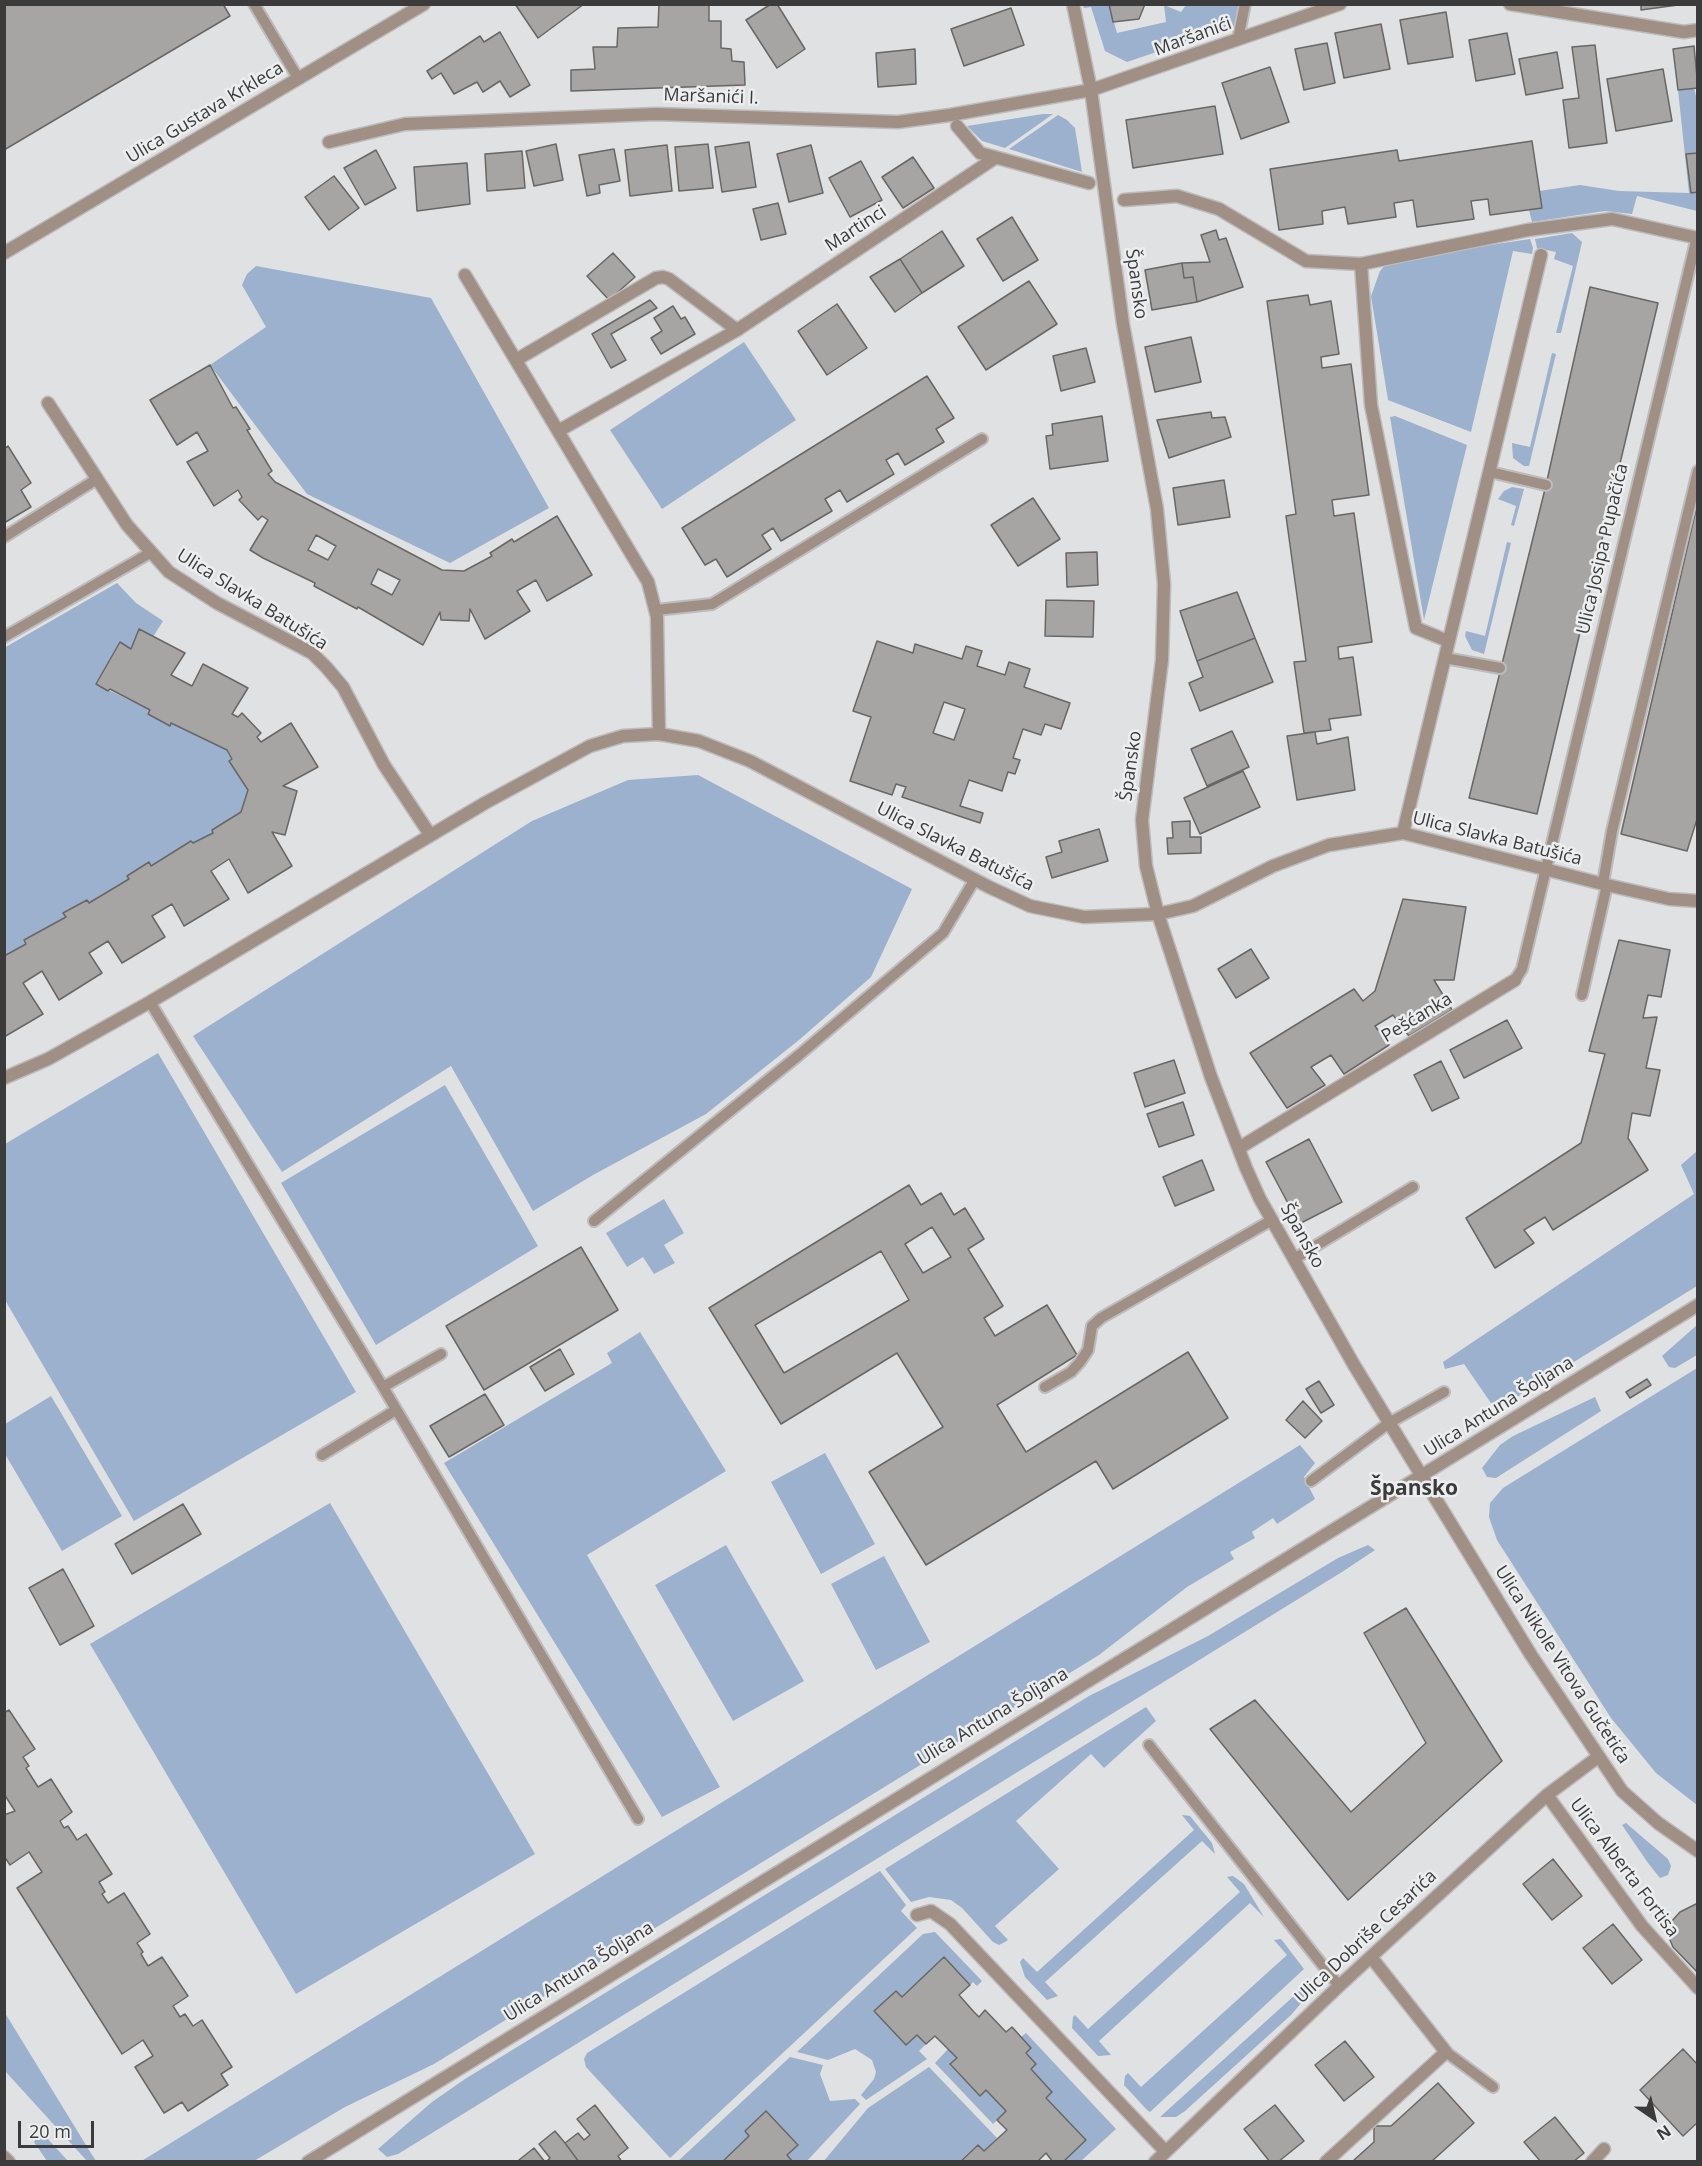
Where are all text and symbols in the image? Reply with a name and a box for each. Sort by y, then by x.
street label: Maršanići [1151,13,1235,61]
street label: Ulica Gustava Krkleca [123,58,287,168]
street label: Maršanići I. [663,85,759,109]
street label: Martinci [821,201,891,257]
street label: Špansko [1120,247,1152,321]
street label: Ulica Josipa Pupačića [1573,461,1633,637]
street label: Ulica Slavka Batušića [173,545,331,655]
street label: Špansko [1115,729,1147,803]
street label: Ulica Slavka Batušića [873,798,1037,896]
street label: Ulica Slavka Batušića [1410,807,1584,871]
street label: Pešćanka [1378,988,1456,1048]
street label: Špansko [1275,1200,1329,1272]
street label: Ulica Antuna Šoljana [1420,1352,1578,1462]
district label: Špansko [1370,1476,1458,1502]
street label: Ulica Nikole Vitova Gučetića [1490,1562,1634,1768]
street label: Ulica Antuna Šoljana [914,1663,1072,1771]
street label: Ulica Alberta Fortisa [1565,1794,1683,1942]
street label: Ulica Dobriše Cesarića [1291,1866,1441,2008]
street label: Ulica Antuna Šoljana [500,1917,658,2027]
north arrow [1624,2088,1684,2148]
scale bar [21,2109,98,2147]
text: 20 m [29,2119,71,2143]
text: N [1653,2120,1676,2146]

